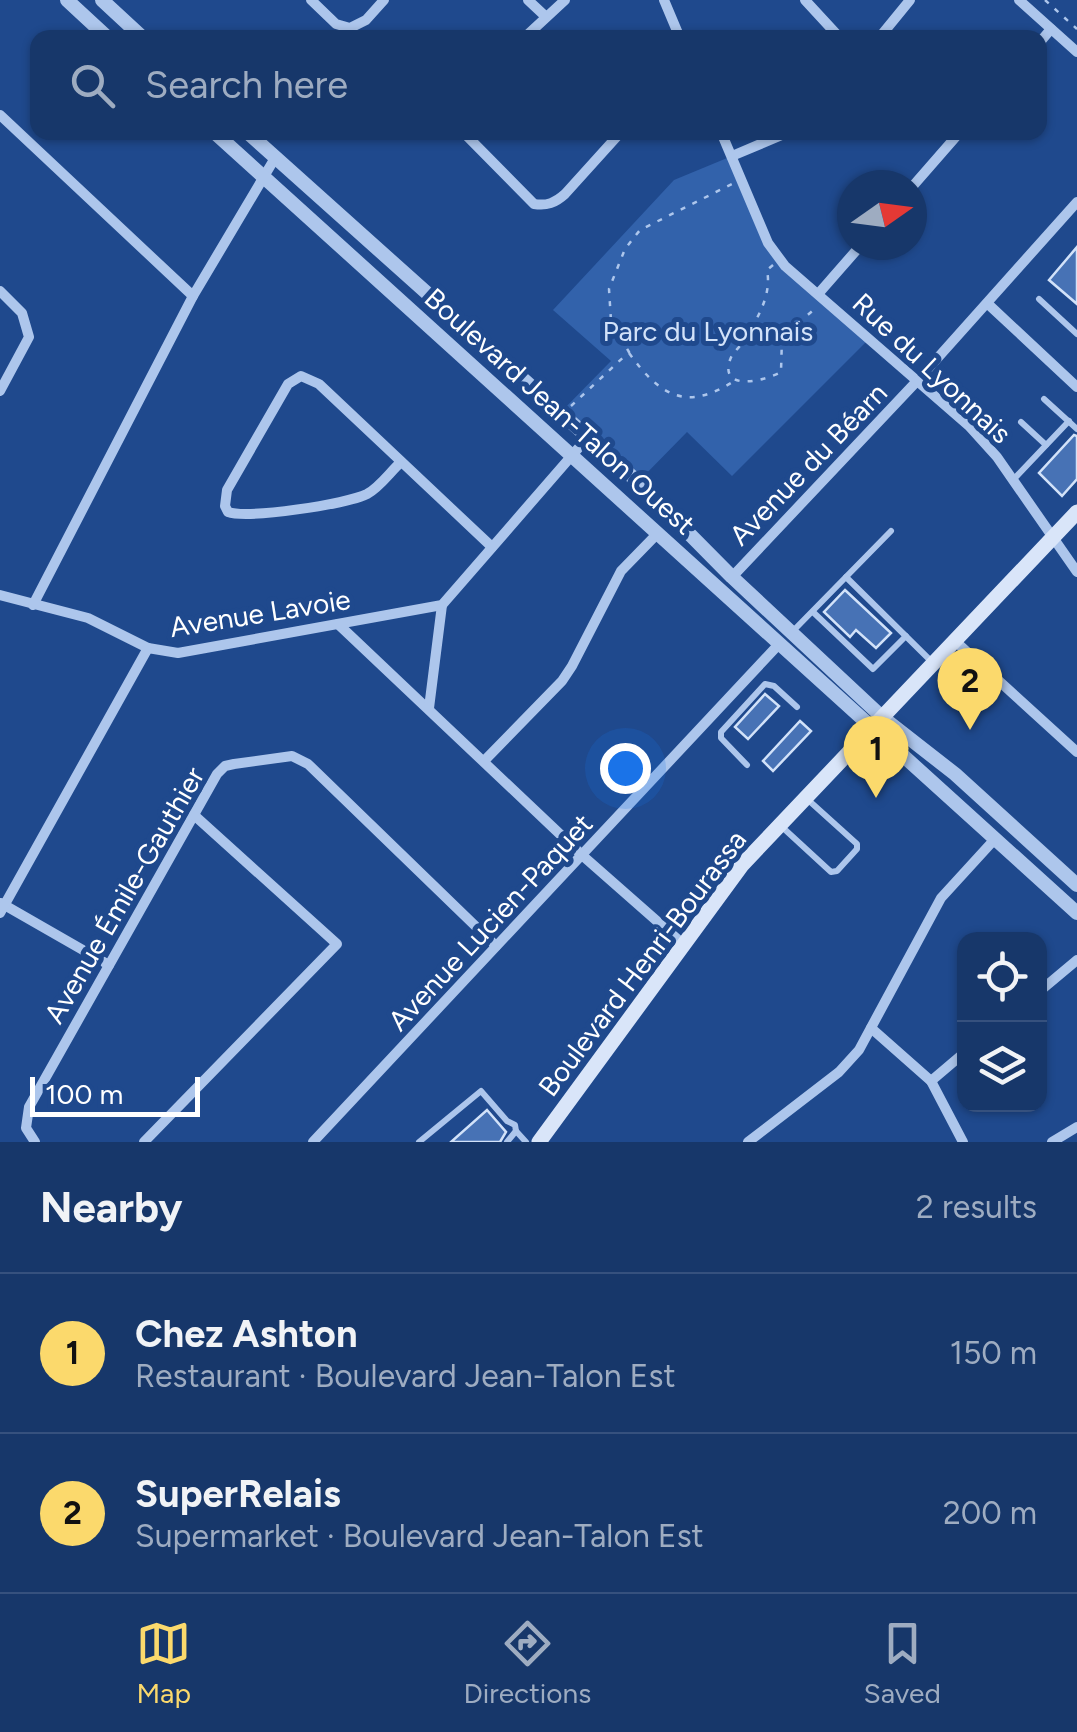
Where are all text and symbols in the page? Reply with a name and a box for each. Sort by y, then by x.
search box [30,30,1047,140]
icon: search [65,58,120,113]
text: Search here [145,62,348,108]
north arrow [837,170,927,260]
street label: Boulevard Jean-Talon Ouest [418,281,702,541]
street label: Rue du Lyonnais [846,286,1018,450]
park label: Parc du Lyonnais [603,314,813,348]
street label: Avenue du Béarn [722,376,894,552]
street label: Avenue Lavoie [167,582,353,644]
pin: 2 [938,648,1002,730]
pin: 1 [844,716,908,798]
your location [600,743,651,794]
street label: Avenue Émile-Gauthier [37,760,212,1029]
street label: Avenue Lucien-Paquet [381,807,599,1037]
street label: Boulevard Henri-Bourassa [531,823,753,1103]
map controls [957,932,1047,1112]
button: locate [957,932,1047,1022]
button: layers [957,1022,1047,1112]
scale bar [30,1072,200,1116]
text: 100 m [45,1077,123,1111]
text: Nearby [40,1182,182,1233]
text: 2 results [916,1188,1037,1226]
text: Chez Ashton [135,1311,358,1357]
text: 1 [66,1334,79,1372]
text: 150 m [950,1334,1037,1372]
text: Restaurant · Boulevard Jean-Talon Est [135,1357,676,1395]
text: SuperRelais [135,1471,341,1517]
text: 2 [63,1494,82,1532]
text: 200 m [943,1494,1037,1532]
text: Supermarket · Boulevard Jean-Talon Est [135,1517,704,1555]
tab: Map [136,1616,191,1710]
tab: Directions [464,1616,591,1710]
tab: Saved [864,1616,941,1710]

